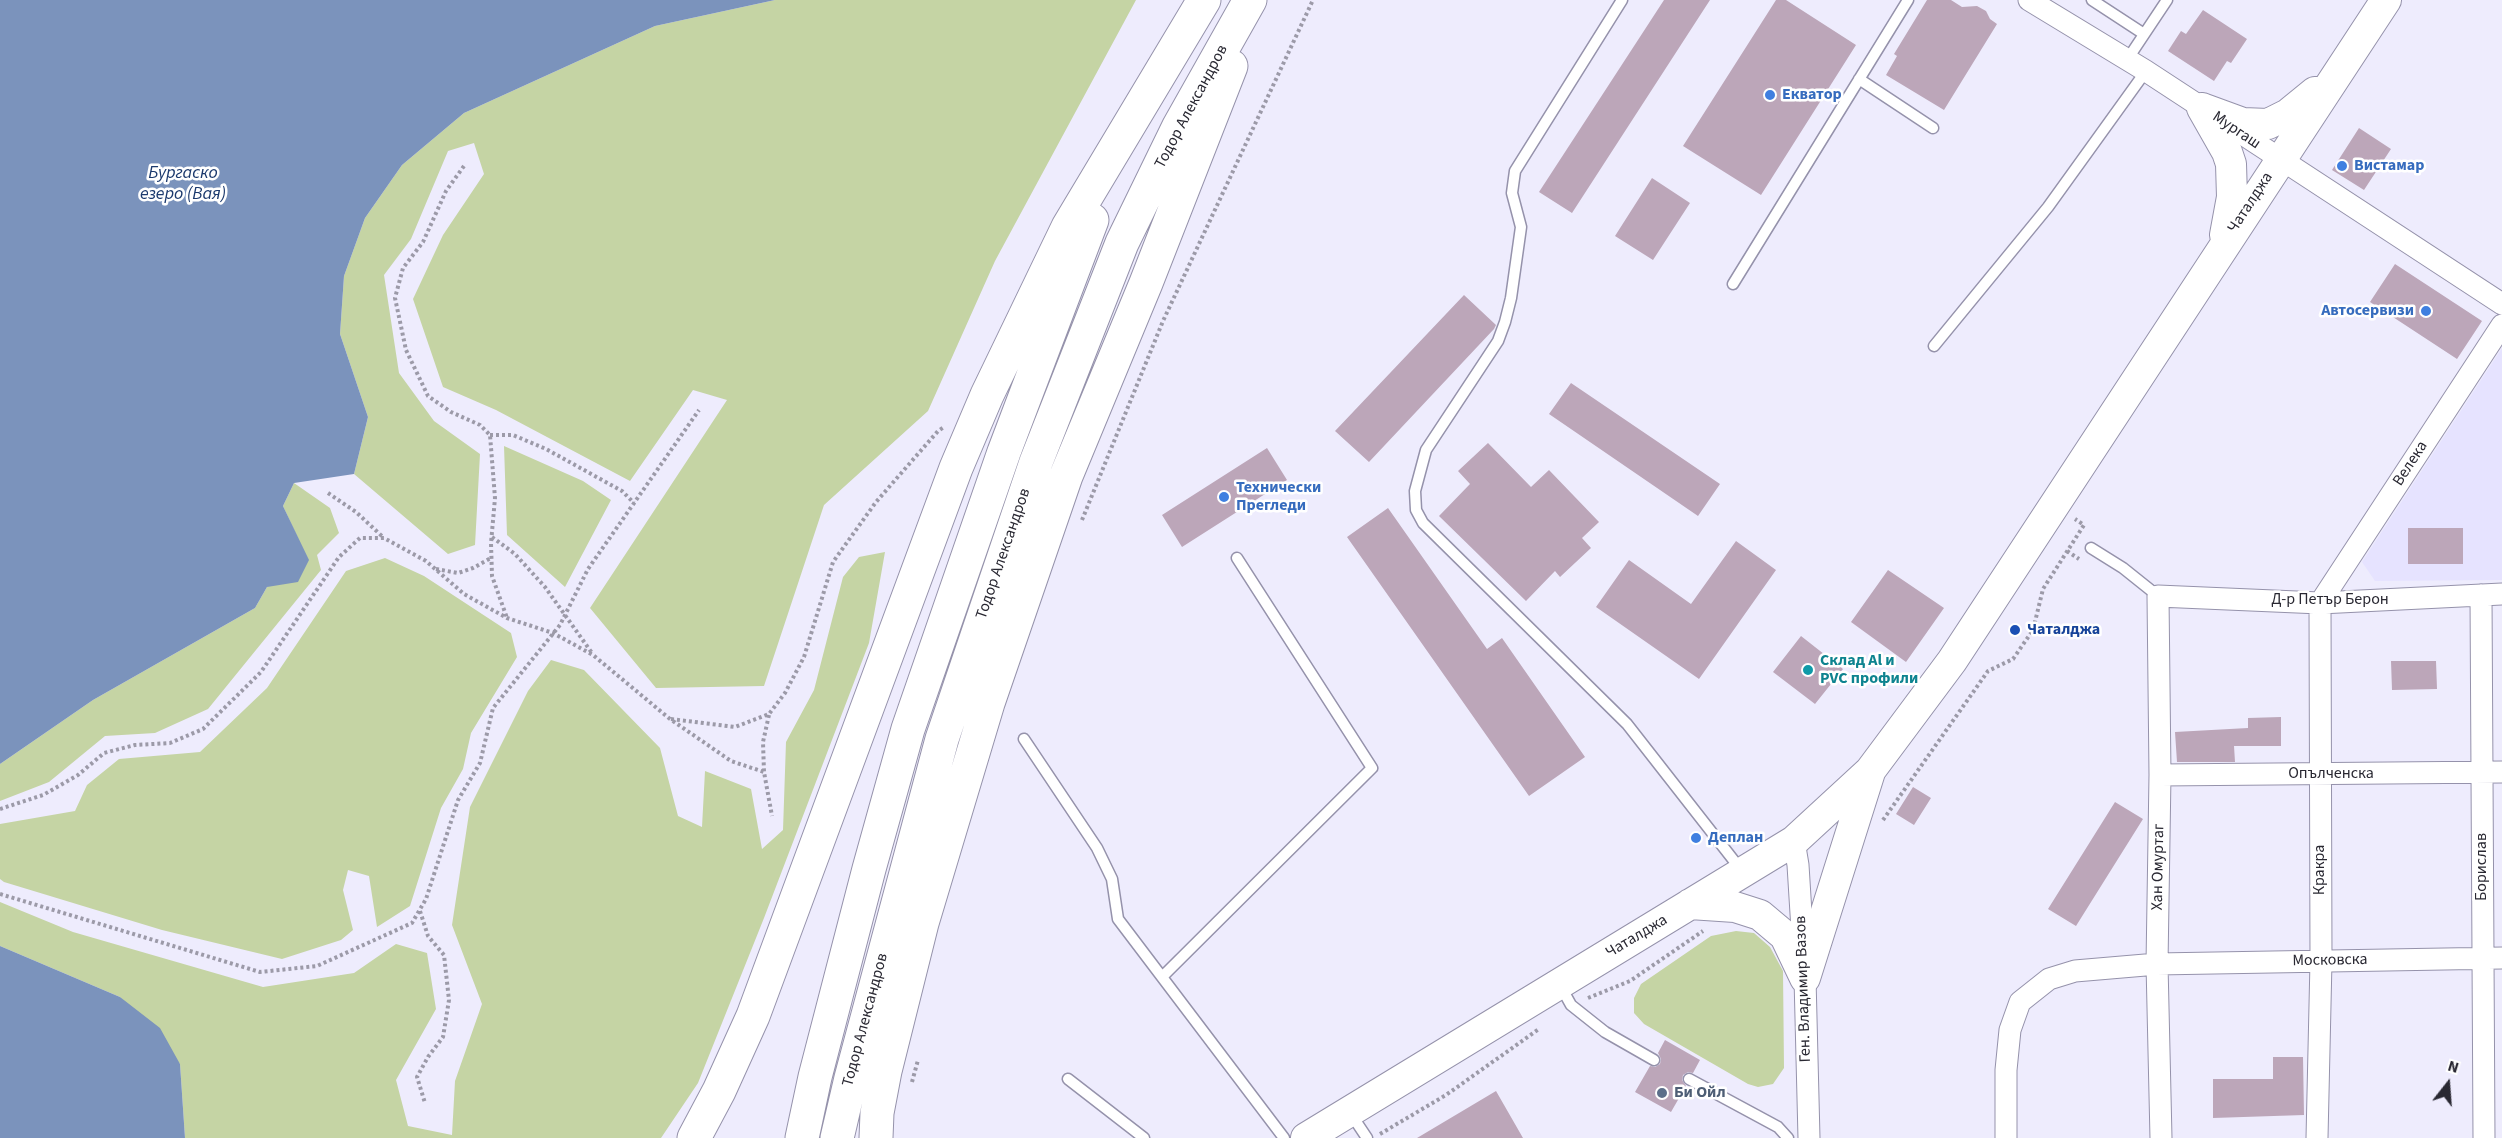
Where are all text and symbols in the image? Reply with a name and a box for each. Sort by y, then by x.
street label: Тодор Александров [1151,42,1233,172]
place label: Екватор [1782,85,1842,105]
marker: Екватор [1763,88,1777,102]
street label: Мургаш [2208,108,2264,154]
place label: Вистамар [2354,156,2424,176]
marker: Вистамар [2335,159,2349,173]
water label: Бургаско езеро (Вая) [140,163,226,206]
street label: Чаталджа [2224,169,2278,237]
place label: Автосервизи [2321,301,2414,321]
marker: Автосервизи [2419,304,2433,318]
street label: Велека [2389,438,2433,490]
place label: Технически Прегледи [1236,478,1321,516]
street label: Тодор Александров [973,486,1035,622]
marker: Технически Прегледи [1217,490,1231,504]
street label: Д-р Петър Берон [2271,590,2389,610]
place label: Чаталджа [2027,620,2100,640]
marker: Чаталджа [2008,623,2022,637]
place label: Склад Al и PVC профили [1820,651,1918,689]
marker: Склад Al и PVC профили [1801,663,1815,677]
street label: Опълченска [2288,764,2374,784]
street label: Хан Омуртаг [2149,823,2169,911]
place label: Деплан [1708,828,1763,848]
marker: Деплан [1689,831,1703,845]
street label: Борислав [2472,833,2492,901]
street label: Кракра [2310,845,2330,895]
street label: Чаталджа [1603,911,1671,963]
street label: Ген. Владимир Вазов [1792,915,1816,1063]
street label: Тодор Александров [839,951,893,1089]
street label: Московска [2292,951,2368,971]
north arrow [2418,1054,2478,1114]
text: N [2445,1055,2462,1079]
place label: Би Ойл [1674,1083,1726,1103]
marker: Би Ойл [1655,1086,1669,1100]

